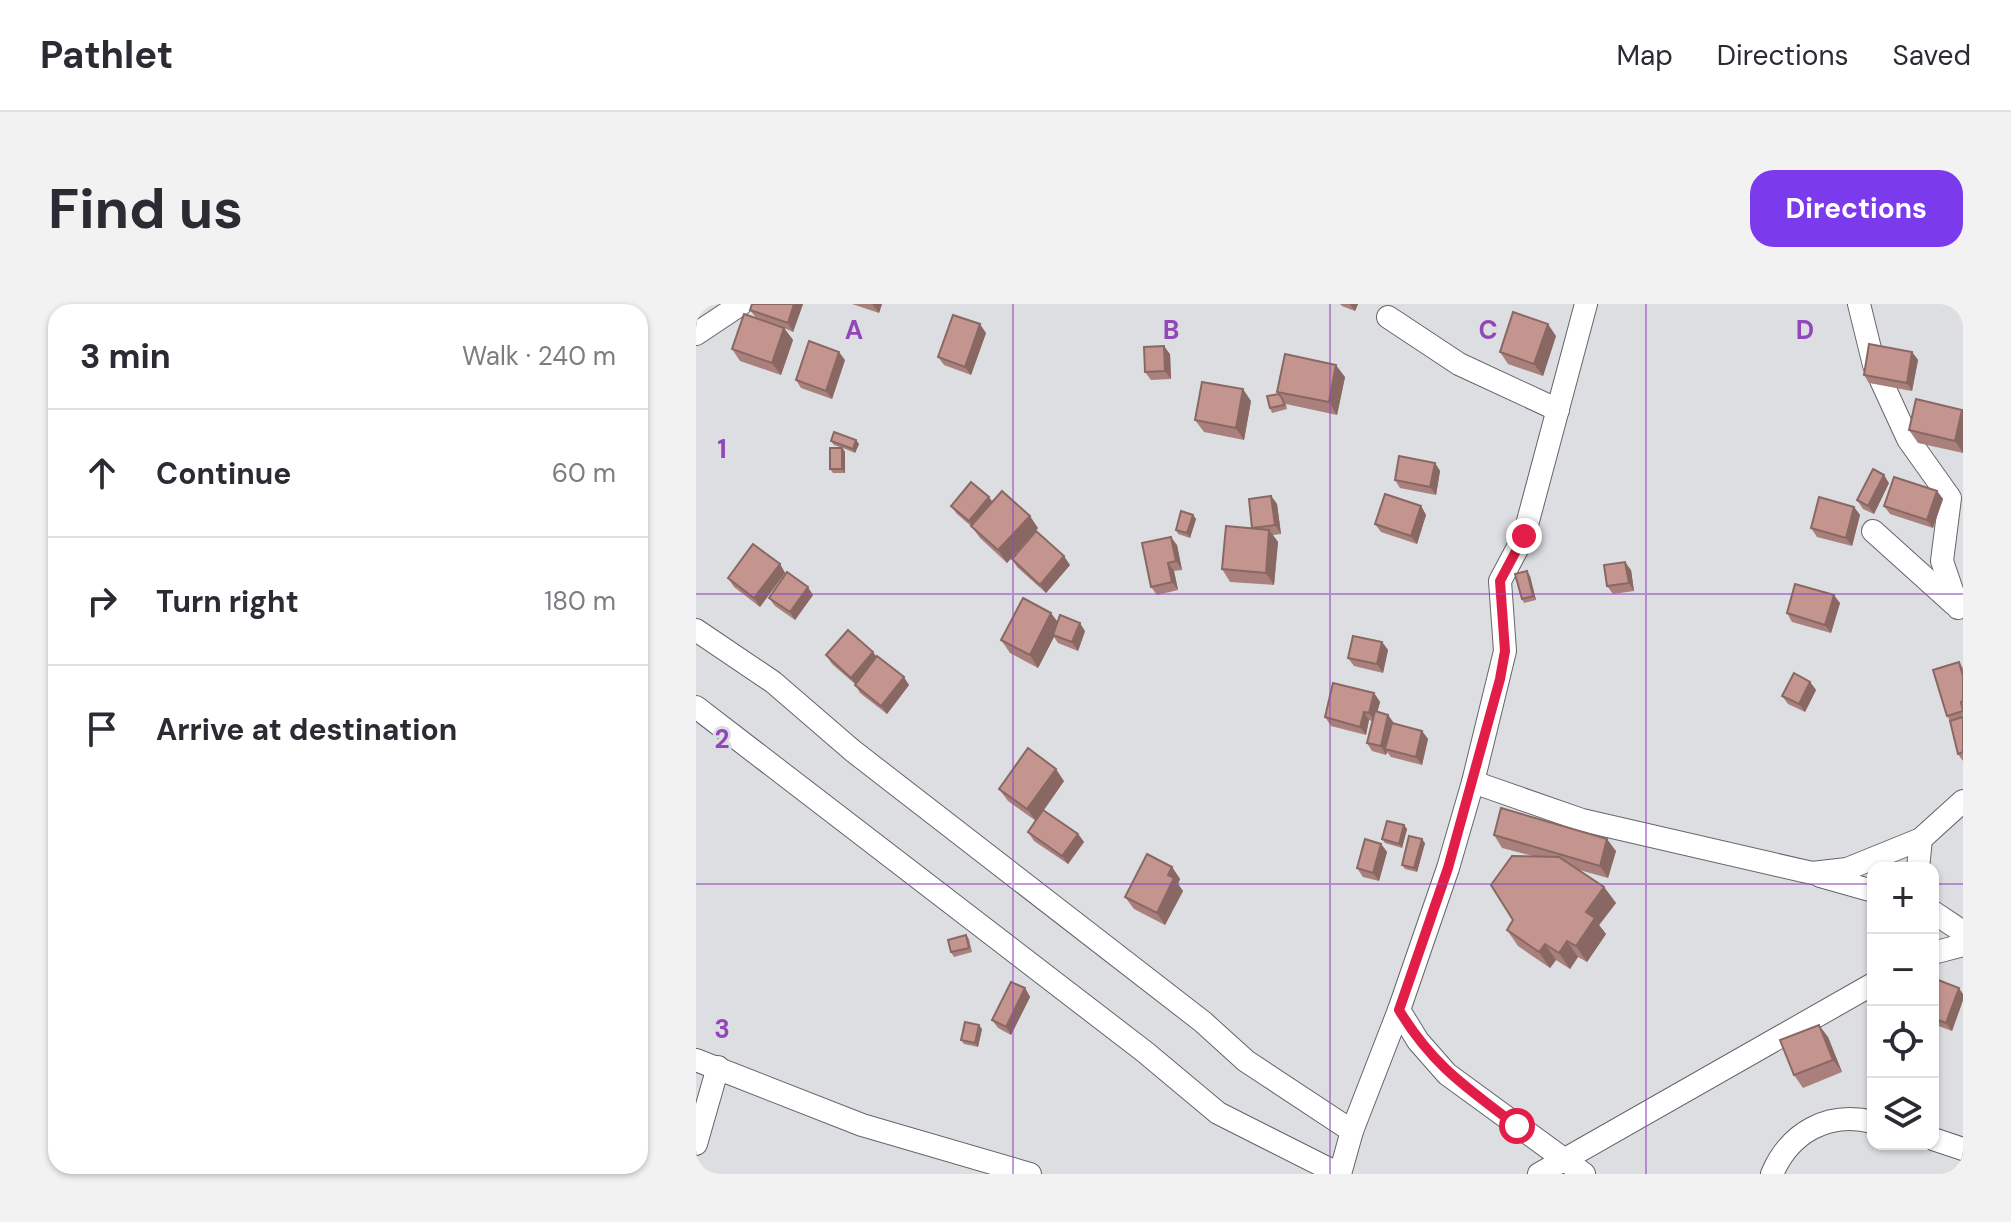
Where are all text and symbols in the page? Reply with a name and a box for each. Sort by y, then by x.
text: Pathlet [40,30,173,80]
text: Map [1616,37,1673,74]
text: Directions [1717,37,1849,74]
text: Saved [1893,37,1971,74]
button: Directions [1750,170,1963,247]
text: Find us [48,172,243,245]
text: A [845,313,863,347]
text: B [1163,313,1179,347]
text: C [1478,313,1498,347]
text: D [1796,313,1814,347]
text: 3 min [80,334,171,379]
text: Walk · 240 m [462,339,616,373]
text: 1 [717,432,727,466]
icon: ahead [80,451,124,495]
text: Continue [156,454,291,493]
text: 60 m [552,456,616,490]
route end [1506,518,1542,554]
icon: right [80,579,124,623]
text: Turn right [156,582,299,621]
text: 180 m [544,584,616,618]
icon: arrive [80,707,124,751]
text: Arrive at destination [156,710,457,749]
text: 2 [714,722,730,756]
map controls [1867,862,1939,1150]
button: + [1867,862,1939,934]
button: − [1867,934,1939,1006]
button: locate [1867,1006,1939,1078]
text: 3 [714,1012,730,1046]
button: layers [1867,1078,1939,1150]
route start [1499,1108,1535,1144]

